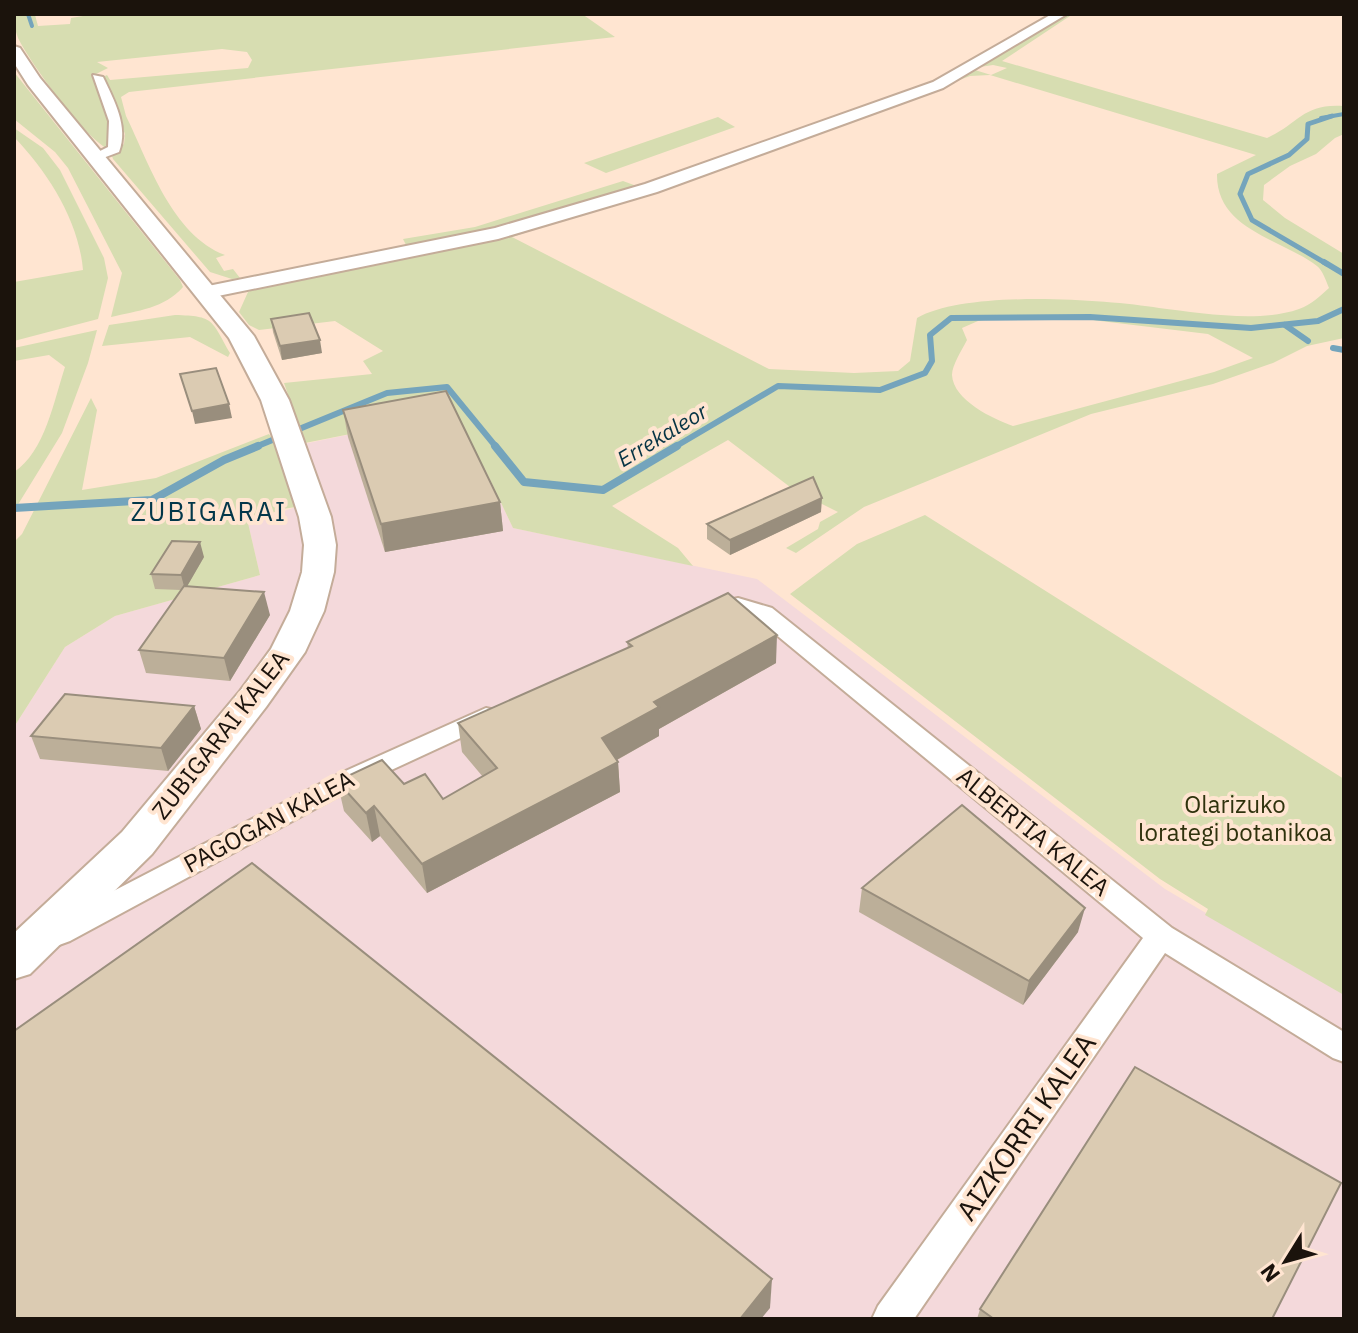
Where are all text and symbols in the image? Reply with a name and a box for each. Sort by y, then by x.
water label: Errekaleor [611,396,713,473]
district label: ZUBIGARAI [131,494,287,528]
street label: ZUBIGARAI KALEA [144,644,296,825]
street label: ALBERTIA KALEA [950,760,1117,903]
street label: PAGOGAN KALEA [178,763,359,880]
park label: Olarizuko lorategi botanikoa [1138,788,1332,848]
street label: AIZKORRI KALEA [947,1026,1104,1227]
north arrow [1246,1221,1326,1301]
text: N [1253,1258,1286,1288]

